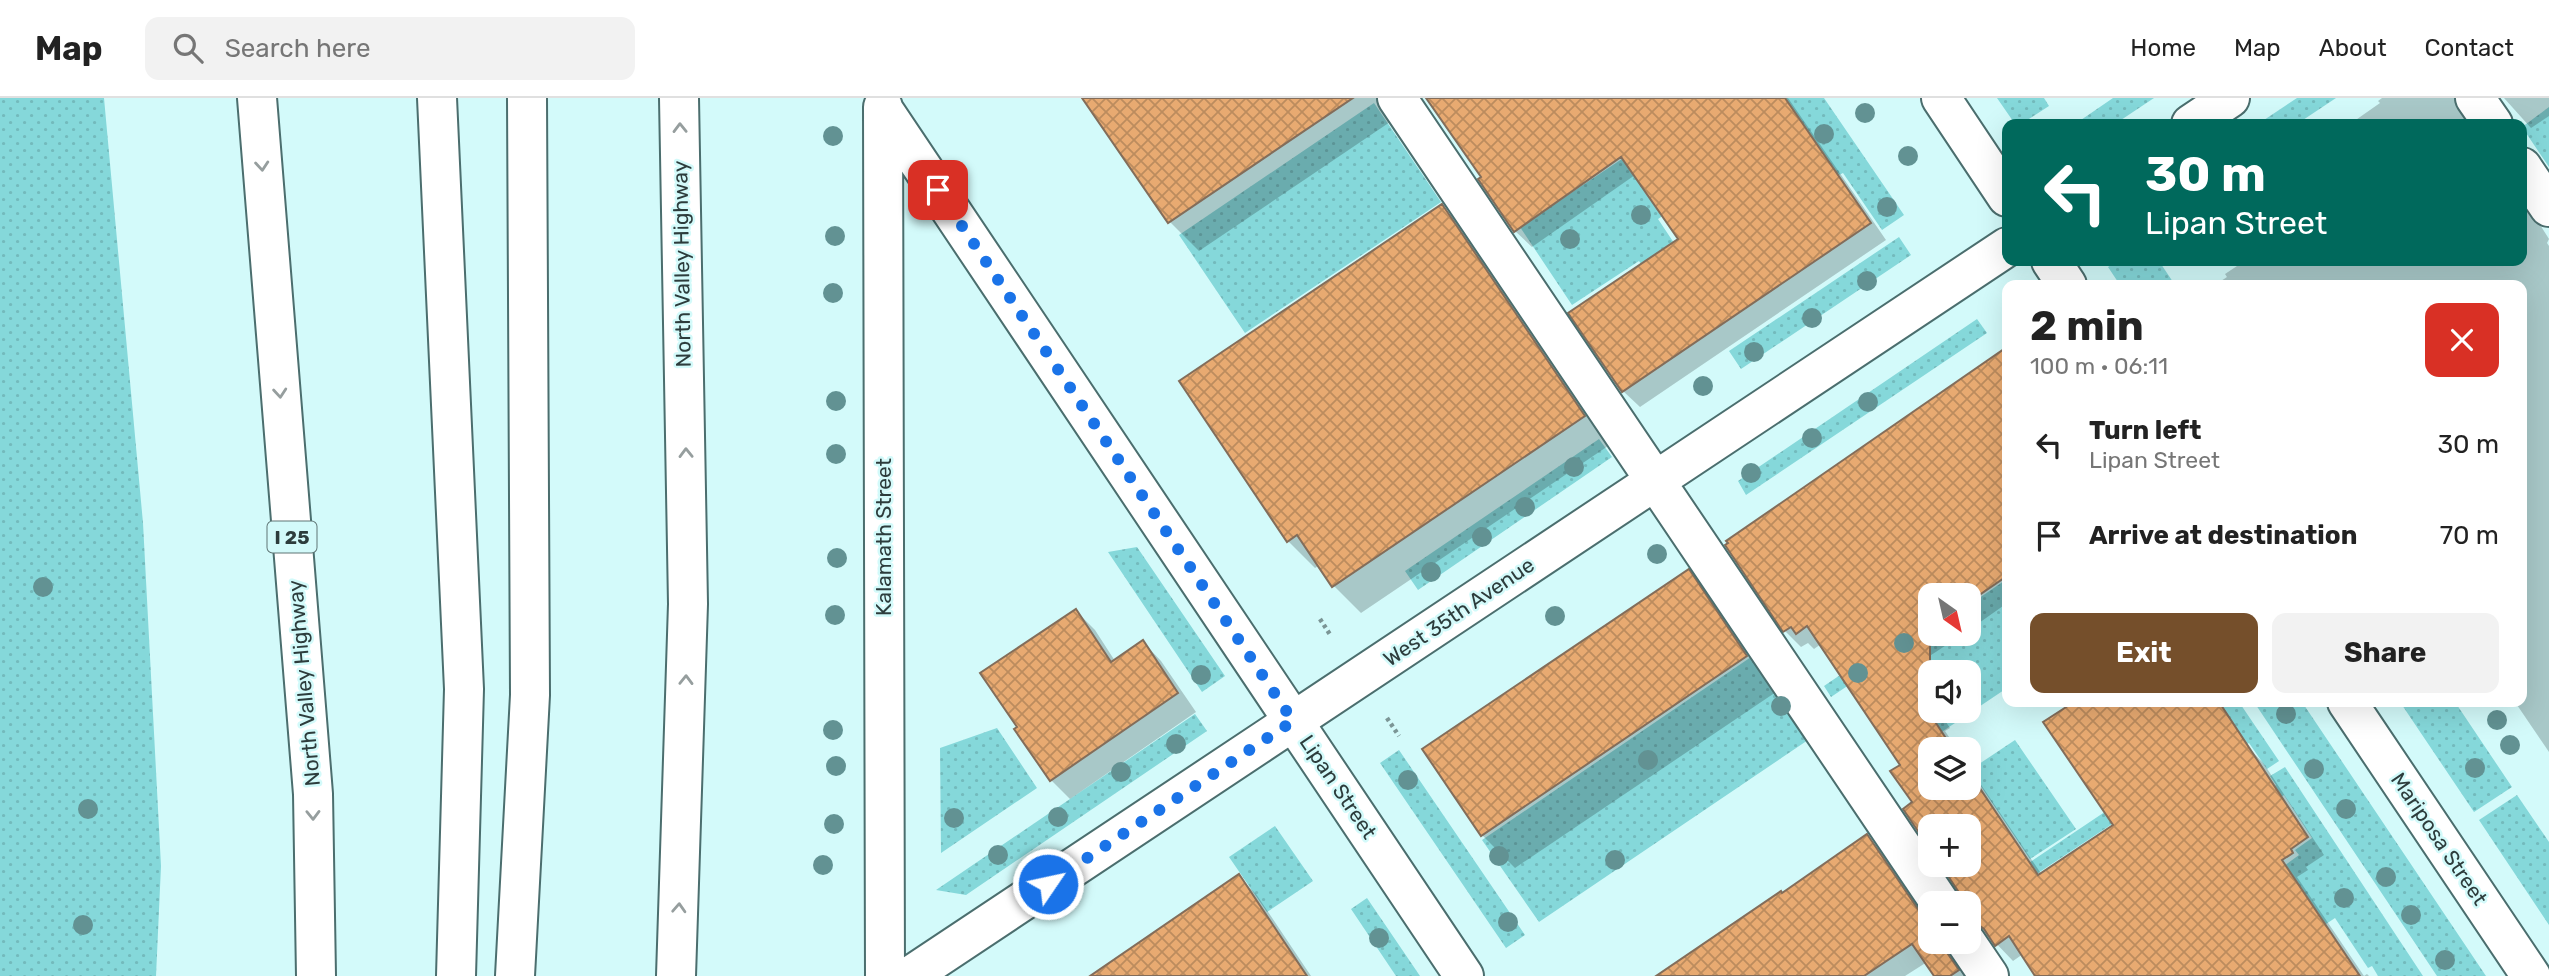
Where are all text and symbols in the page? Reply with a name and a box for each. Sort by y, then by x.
search box [145,17,635,80]
text: Map [35,29,103,68]
icon: search [169,29,207,67]
text: Search here [225,33,370,64]
text: Home [2130,34,2196,62]
text: Map [2234,34,2281,62]
text: About [2319,34,2387,62]
text: Contact [2425,34,2514,62]
one-way arrow [672,122,688,132]
text: 30 m [2145,145,2266,203]
icon: left [2030,147,2121,238]
street label: North Valley Highway [667,160,696,368]
pin [908,160,968,220]
one-way arrow [254,161,269,172]
icon: arrive [919,171,957,209]
text: Lipan Street [2145,204,2327,242]
text: 2 min [2030,301,2144,351]
button: close [2425,303,2499,377]
text: 100 m · 06:11 [2030,352,2168,380]
one-way arrow [273,388,288,399]
text: Turn left [2089,415,2201,446]
icon: left [2030,426,2068,464]
text: 30 m [2437,429,2499,460]
text: Lipan Street [2089,446,2220,474]
one-way arrow [678,447,693,458]
street label: Kalamath Street [871,458,896,616]
icon: arrive [2030,517,2068,555]
text: Arrive at destination [2089,520,2357,551]
text: 70 m [2440,520,2499,551]
road number: I 25 [268,522,316,552]
street label: West 35th Avenue [1379,552,1539,671]
street label: North Valley Highway [282,579,325,787]
north arrow [1918,583,1981,646]
map controls [1918,583,1981,954]
button: Exit [2030,613,2258,693]
button: Share [2272,613,2499,693]
button: sound [1918,660,1981,723]
one-way arrow [679,675,694,686]
street label: Lipan Street [1295,730,1382,843]
button: layers [1918,737,1981,800]
street label: Mariposa Street [2386,768,2493,910]
one-way arrow [305,810,321,821]
button: + [1918,814,1981,877]
position arrow [1011,847,1085,921]
button: − [1918,891,1981,954]
one-way arrow [671,902,686,913]

